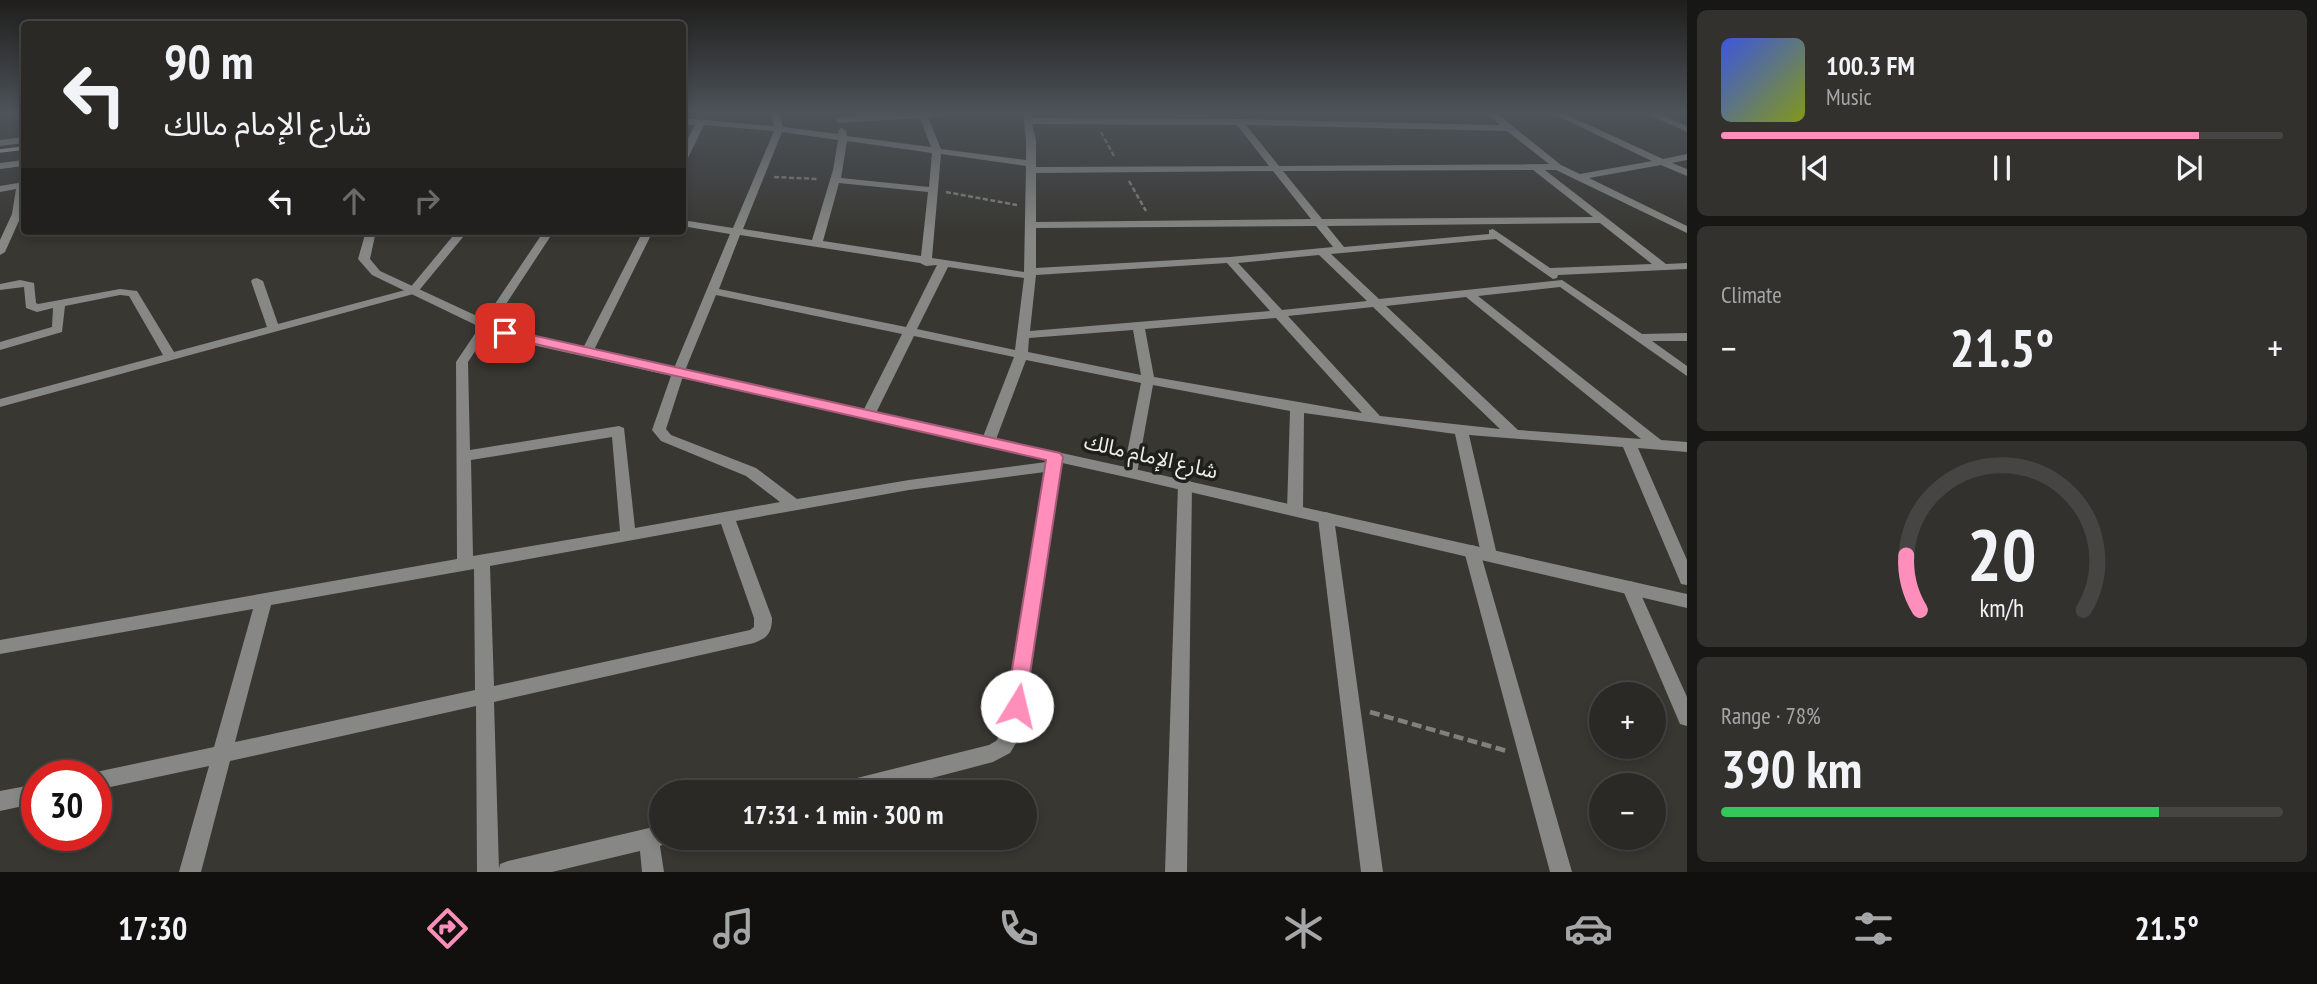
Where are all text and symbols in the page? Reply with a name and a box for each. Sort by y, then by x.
text: 90 m [164,29,253,93]
icon: left [49,49,140,140]
text: 100.3 FM [1826,49,1915,82]
text: Music [1826,82,1872,111]
text: شارع الإمام مالك [164,102,372,144]
icon: previous [1796,149,1834,187]
icon: pause [1983,149,2021,187]
icon: next [2170,149,2208,187]
icon: left [262,182,300,220]
icon: ahead [335,182,373,220]
icon: right [408,182,446,220]
text: Climate [1721,280,1782,309]
pin [475,303,535,363]
icon: arrive [486,314,524,352]
text: 21.5° [1950,314,2054,381]
text: − [1721,323,1737,372]
text: + [2267,323,2283,372]
street label: شارع الإمام مالك [1081,428,1220,487]
text: 20 [1967,506,2037,600]
text: km/h [1980,592,2024,624]
position arrow [980,669,1054,743]
map controls [1589,682,1666,850]
button: + [1589,682,1666,759]
text: Range · 78% [1721,701,1821,730]
text: 390 km [1721,735,1862,802]
speed limit sign: 30 [21,760,112,851]
button: − [1589,773,1666,850]
text: 17:31 · 1 min · 300 m [743,798,943,831]
icon: directions [423,904,472,953]
icon: music [709,904,758,953]
icon: phone [994,904,1043,953]
icon: climate [1279,904,1328,953]
icon: car [1564,904,1613,953]
icon: filters [1849,904,1898,953]
text: 17:30 [118,907,187,949]
text: 21.5° [2135,907,2199,949]

